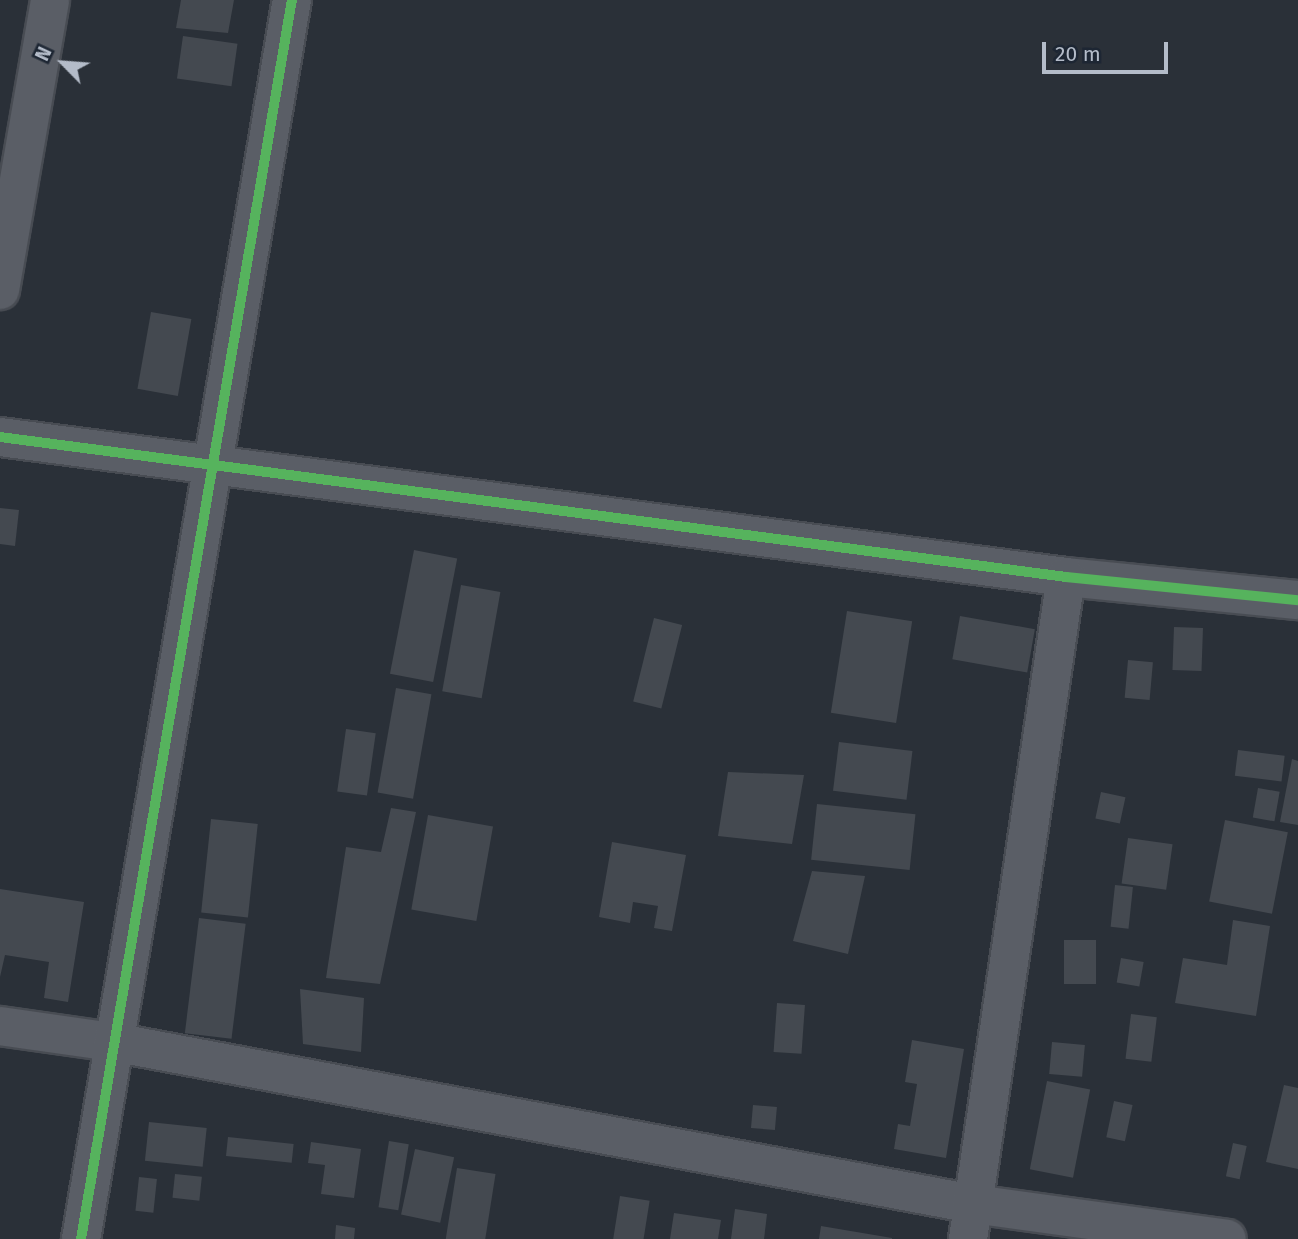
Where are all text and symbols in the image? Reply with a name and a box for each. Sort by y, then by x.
north arrow [28,28,98,98]
scale bar [1046,28,1172,72]
text: 20 m [1055,41,1101,67]
text: N [30,43,57,64]

